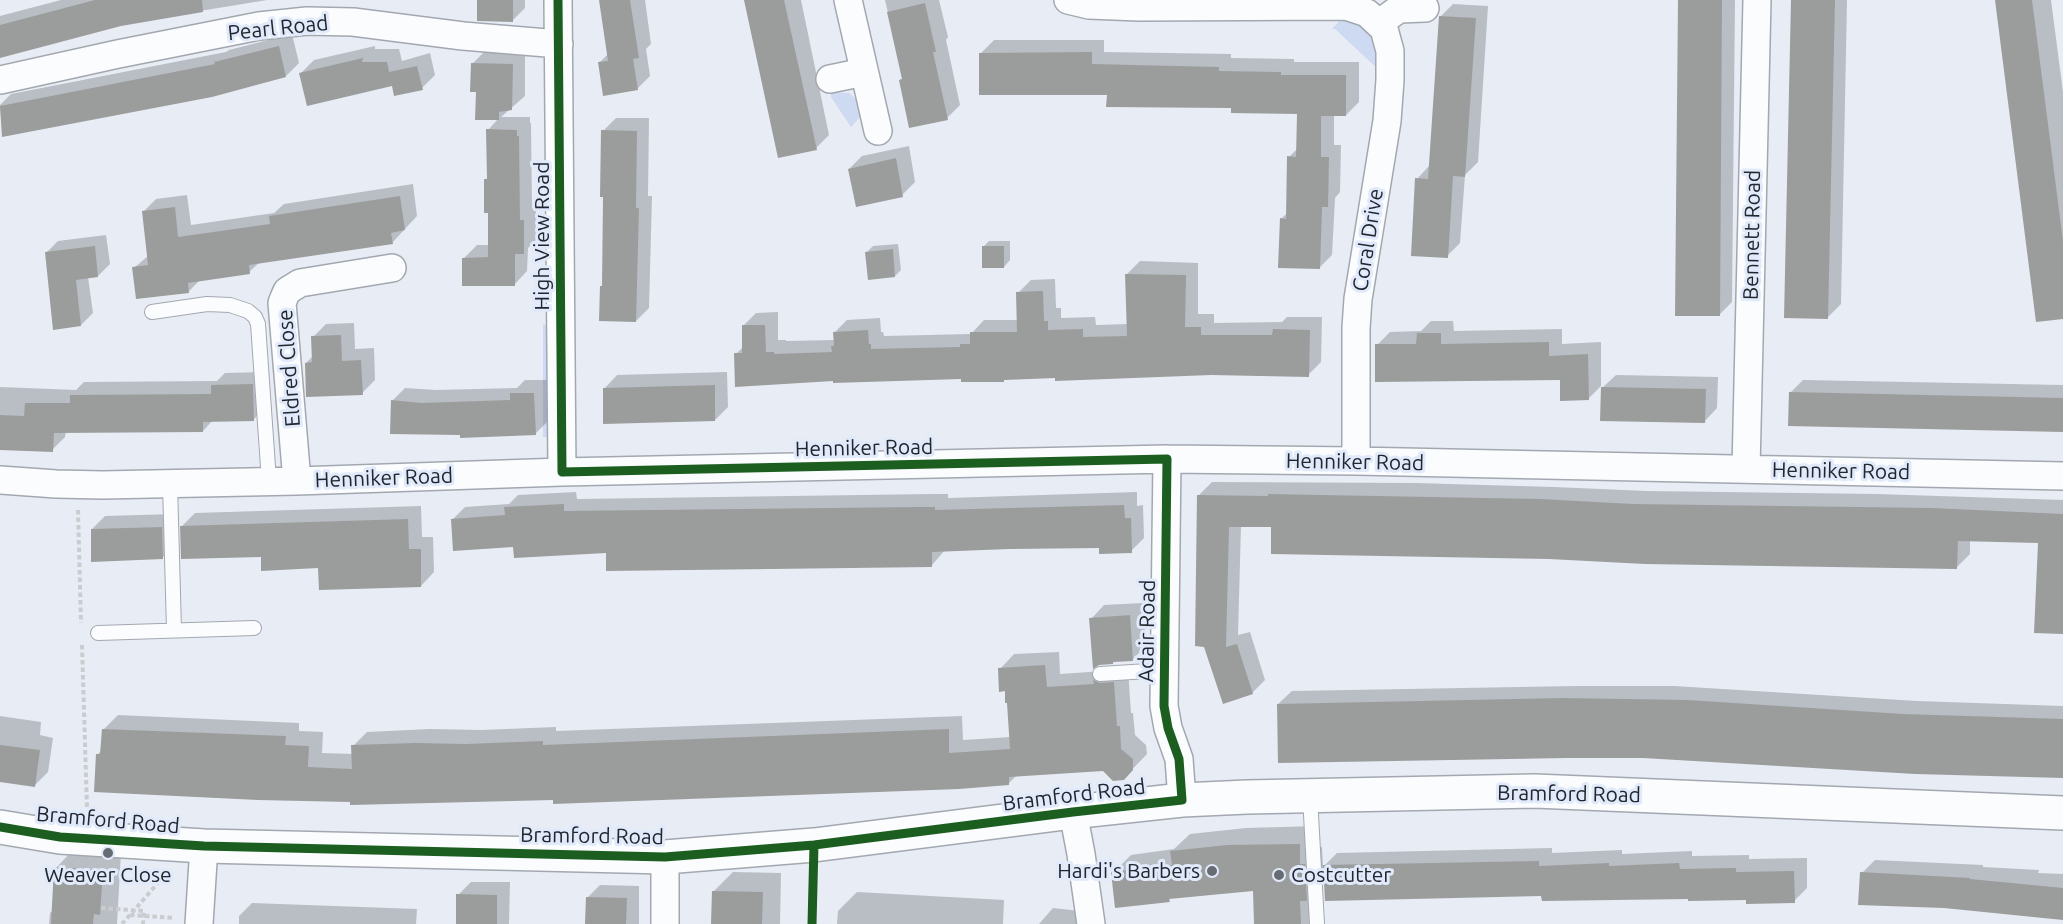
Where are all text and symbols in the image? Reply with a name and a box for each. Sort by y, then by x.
street label: Pearl Road [226,10,330,46]
street label: High View Road [529,162,555,310]
street label: Bennett Road [1738,170,1766,300]
street label: Coral Drive [1347,187,1389,293]
street label: Eldred Close [272,308,306,428]
street label: Henniker Road [795,434,933,462]
street label: Henniker Road [1286,448,1424,476]
street label: Henniker Road [1772,457,1910,485]
street label: Henniker Road [314,463,454,493]
street label: Adair Road [1134,579,1160,683]
street label: Bramford Road [1001,774,1147,816]
street label: Bramford Road [1497,780,1641,808]
street label: Bramford Road [35,801,181,839]
street label: Bramford Road [520,822,664,850]
marker: Weaver Close [101,846,115,860]
place label: Hardi's Barbers [1057,858,1200,884]
place label: Weaver Close [44,862,172,888]
place label: Costcutter [1291,862,1391,888]
marker: Hardi's Barbers [1205,864,1219,878]
marker: Costcutter [1272,868,1286,882]

